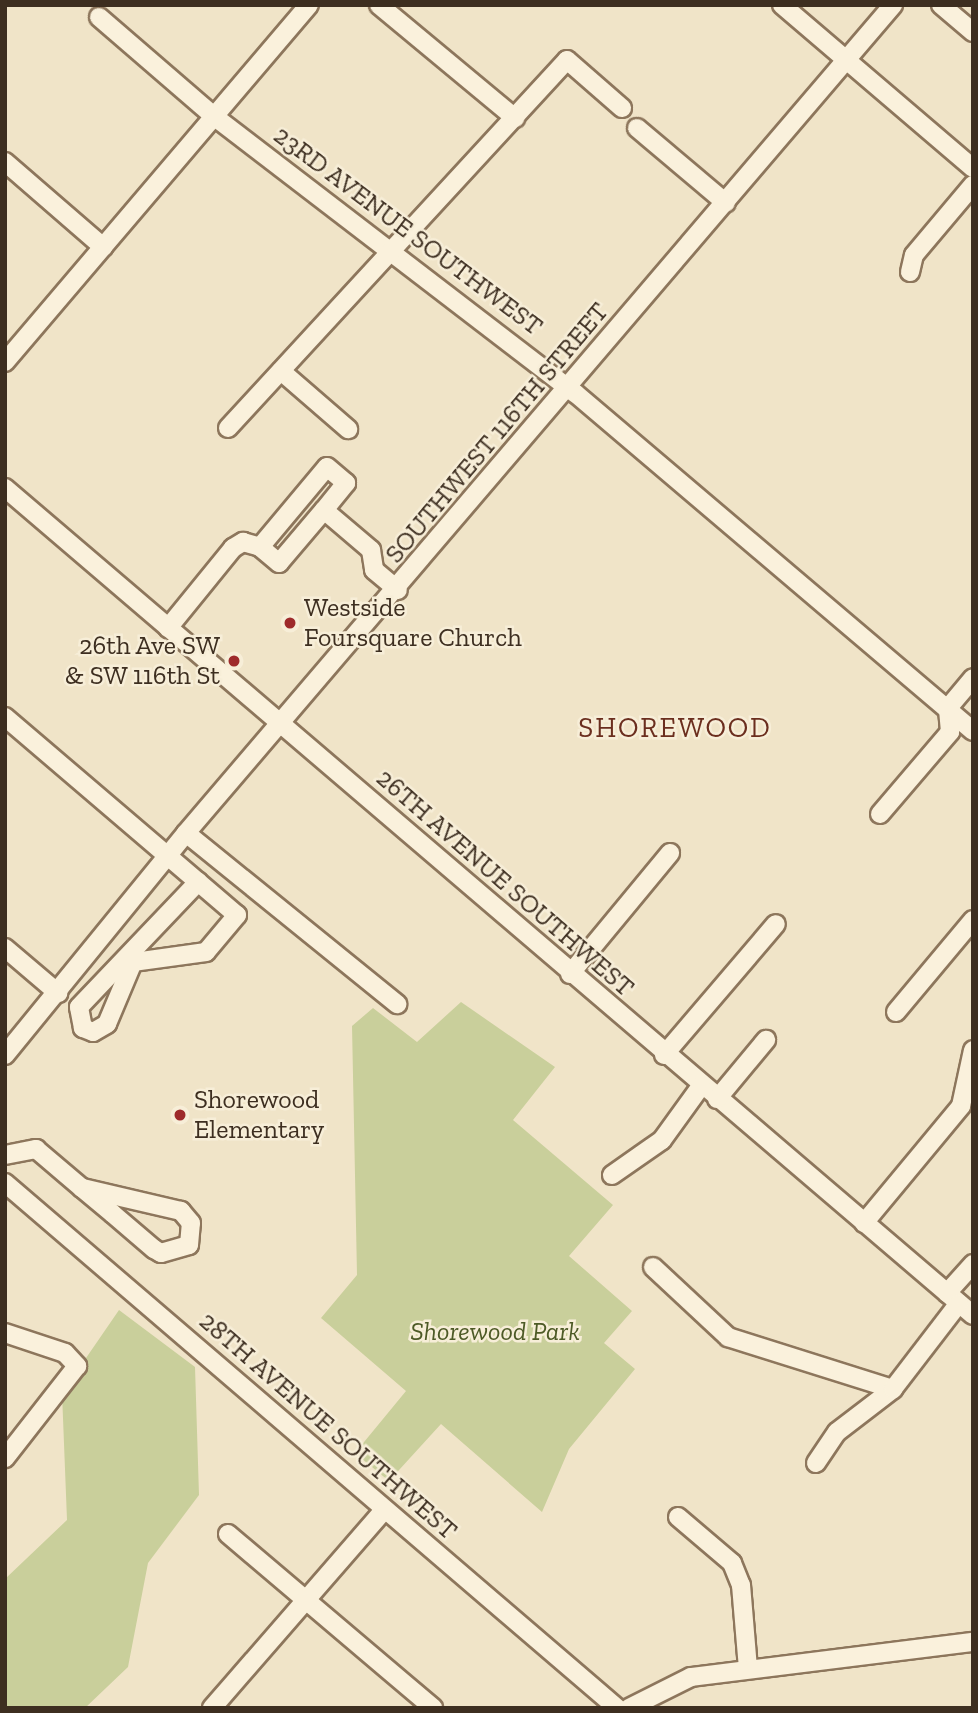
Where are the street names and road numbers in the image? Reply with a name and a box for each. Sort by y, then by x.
street label: 23RD AVENUE SOUTHWEST [267,119,549,343]
street label: SOUTHWEST 116TH STREET [379,296,615,570]
street label: 26TH AVENUE SOUTHWEST [370,762,640,1004]
street label: 28TH AVENUE SOUTHWEST [193,1305,463,1547]

